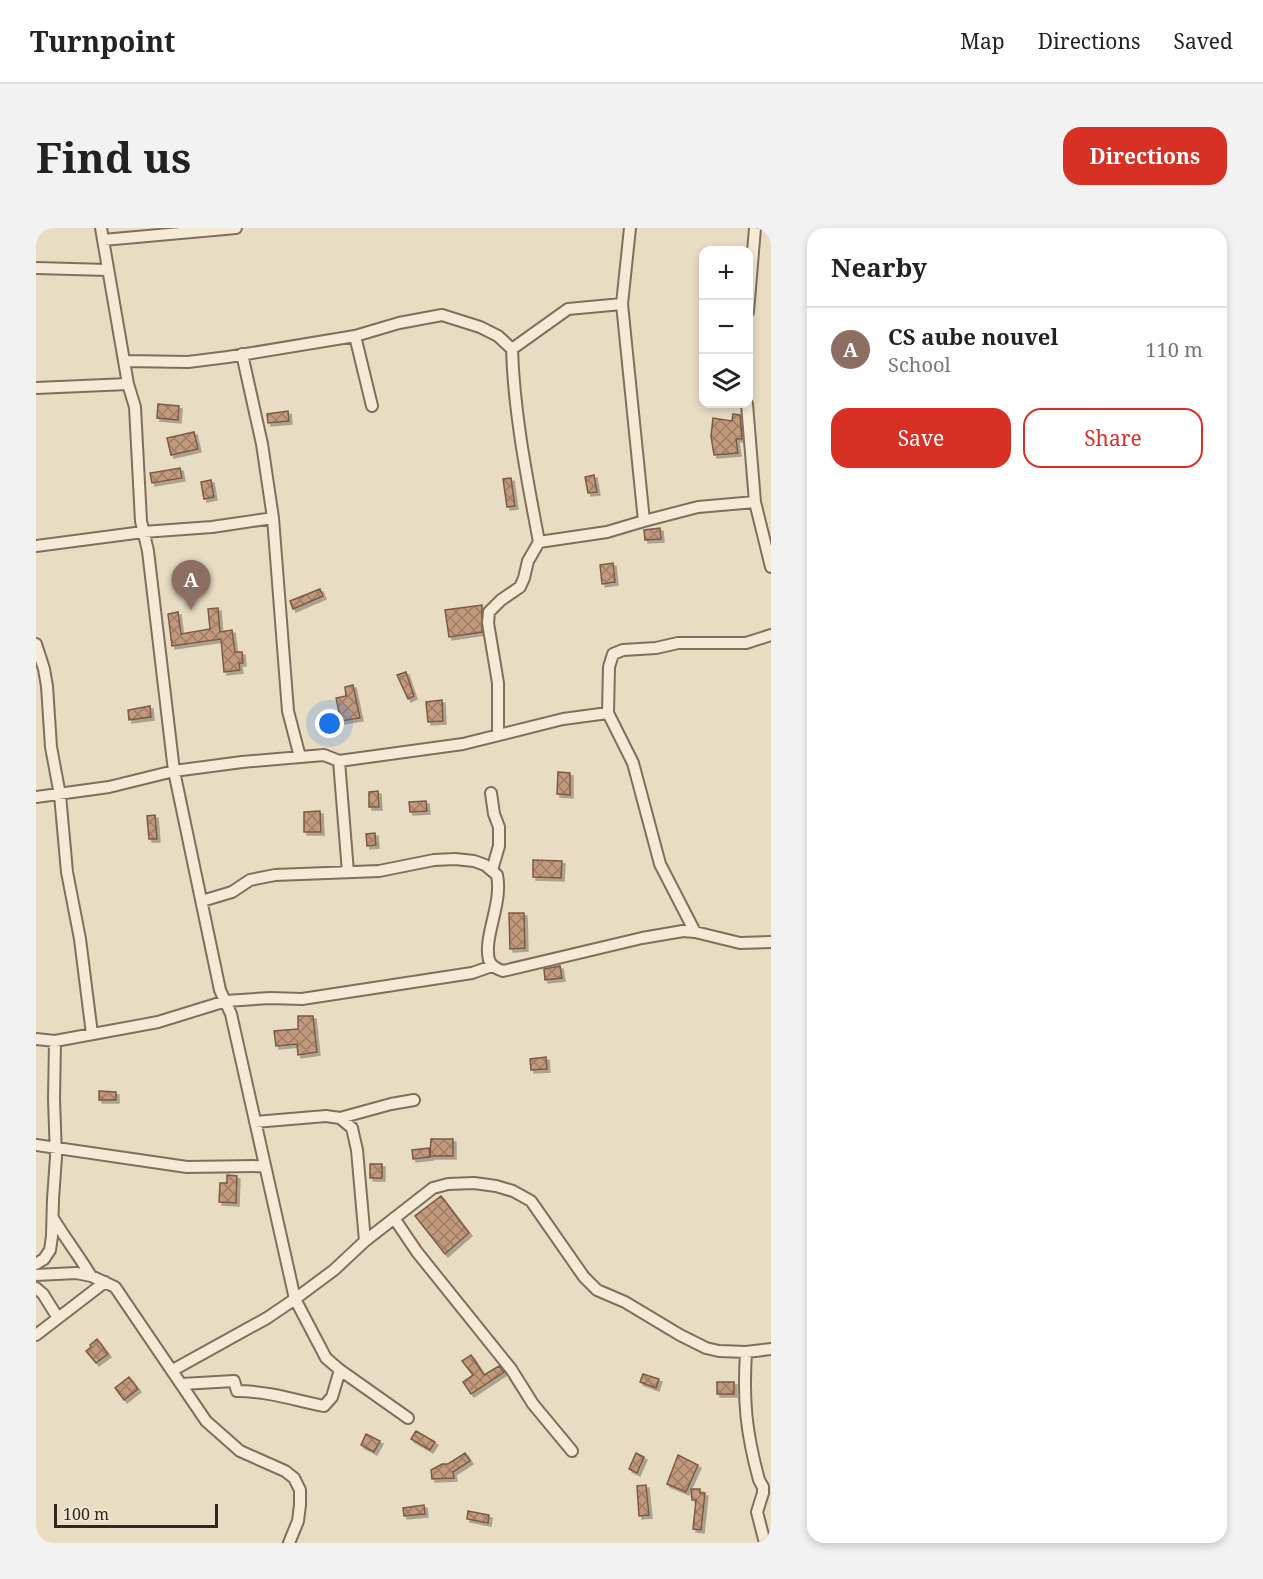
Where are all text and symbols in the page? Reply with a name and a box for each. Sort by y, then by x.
text: Turnpoint [30,22,175,60]
text: Map [960,27,1005,55]
text: Directions [1038,27,1140,55]
text: Saved [1173,27,1233,55]
button: Directions [1063,127,1227,185]
text: Find us [36,128,191,185]
map controls [699,246,753,408]
button: + [699,246,753,300]
text: Nearby [831,249,927,285]
button: − [699,300,753,354]
text: CS aube nouvel [888,321,1058,351]
text: A [843,336,858,363]
text: 110 m [1145,336,1203,363]
text: School [888,351,951,378]
button: layers [699,354,753,408]
button: Save [831,408,1011,468]
button: Share [1023,408,1203,468]
pin: A [172,560,210,610]
your location [315,709,344,738]
scale bar [54,1501,218,1528]
text: 100 m [63,1503,109,1525]

